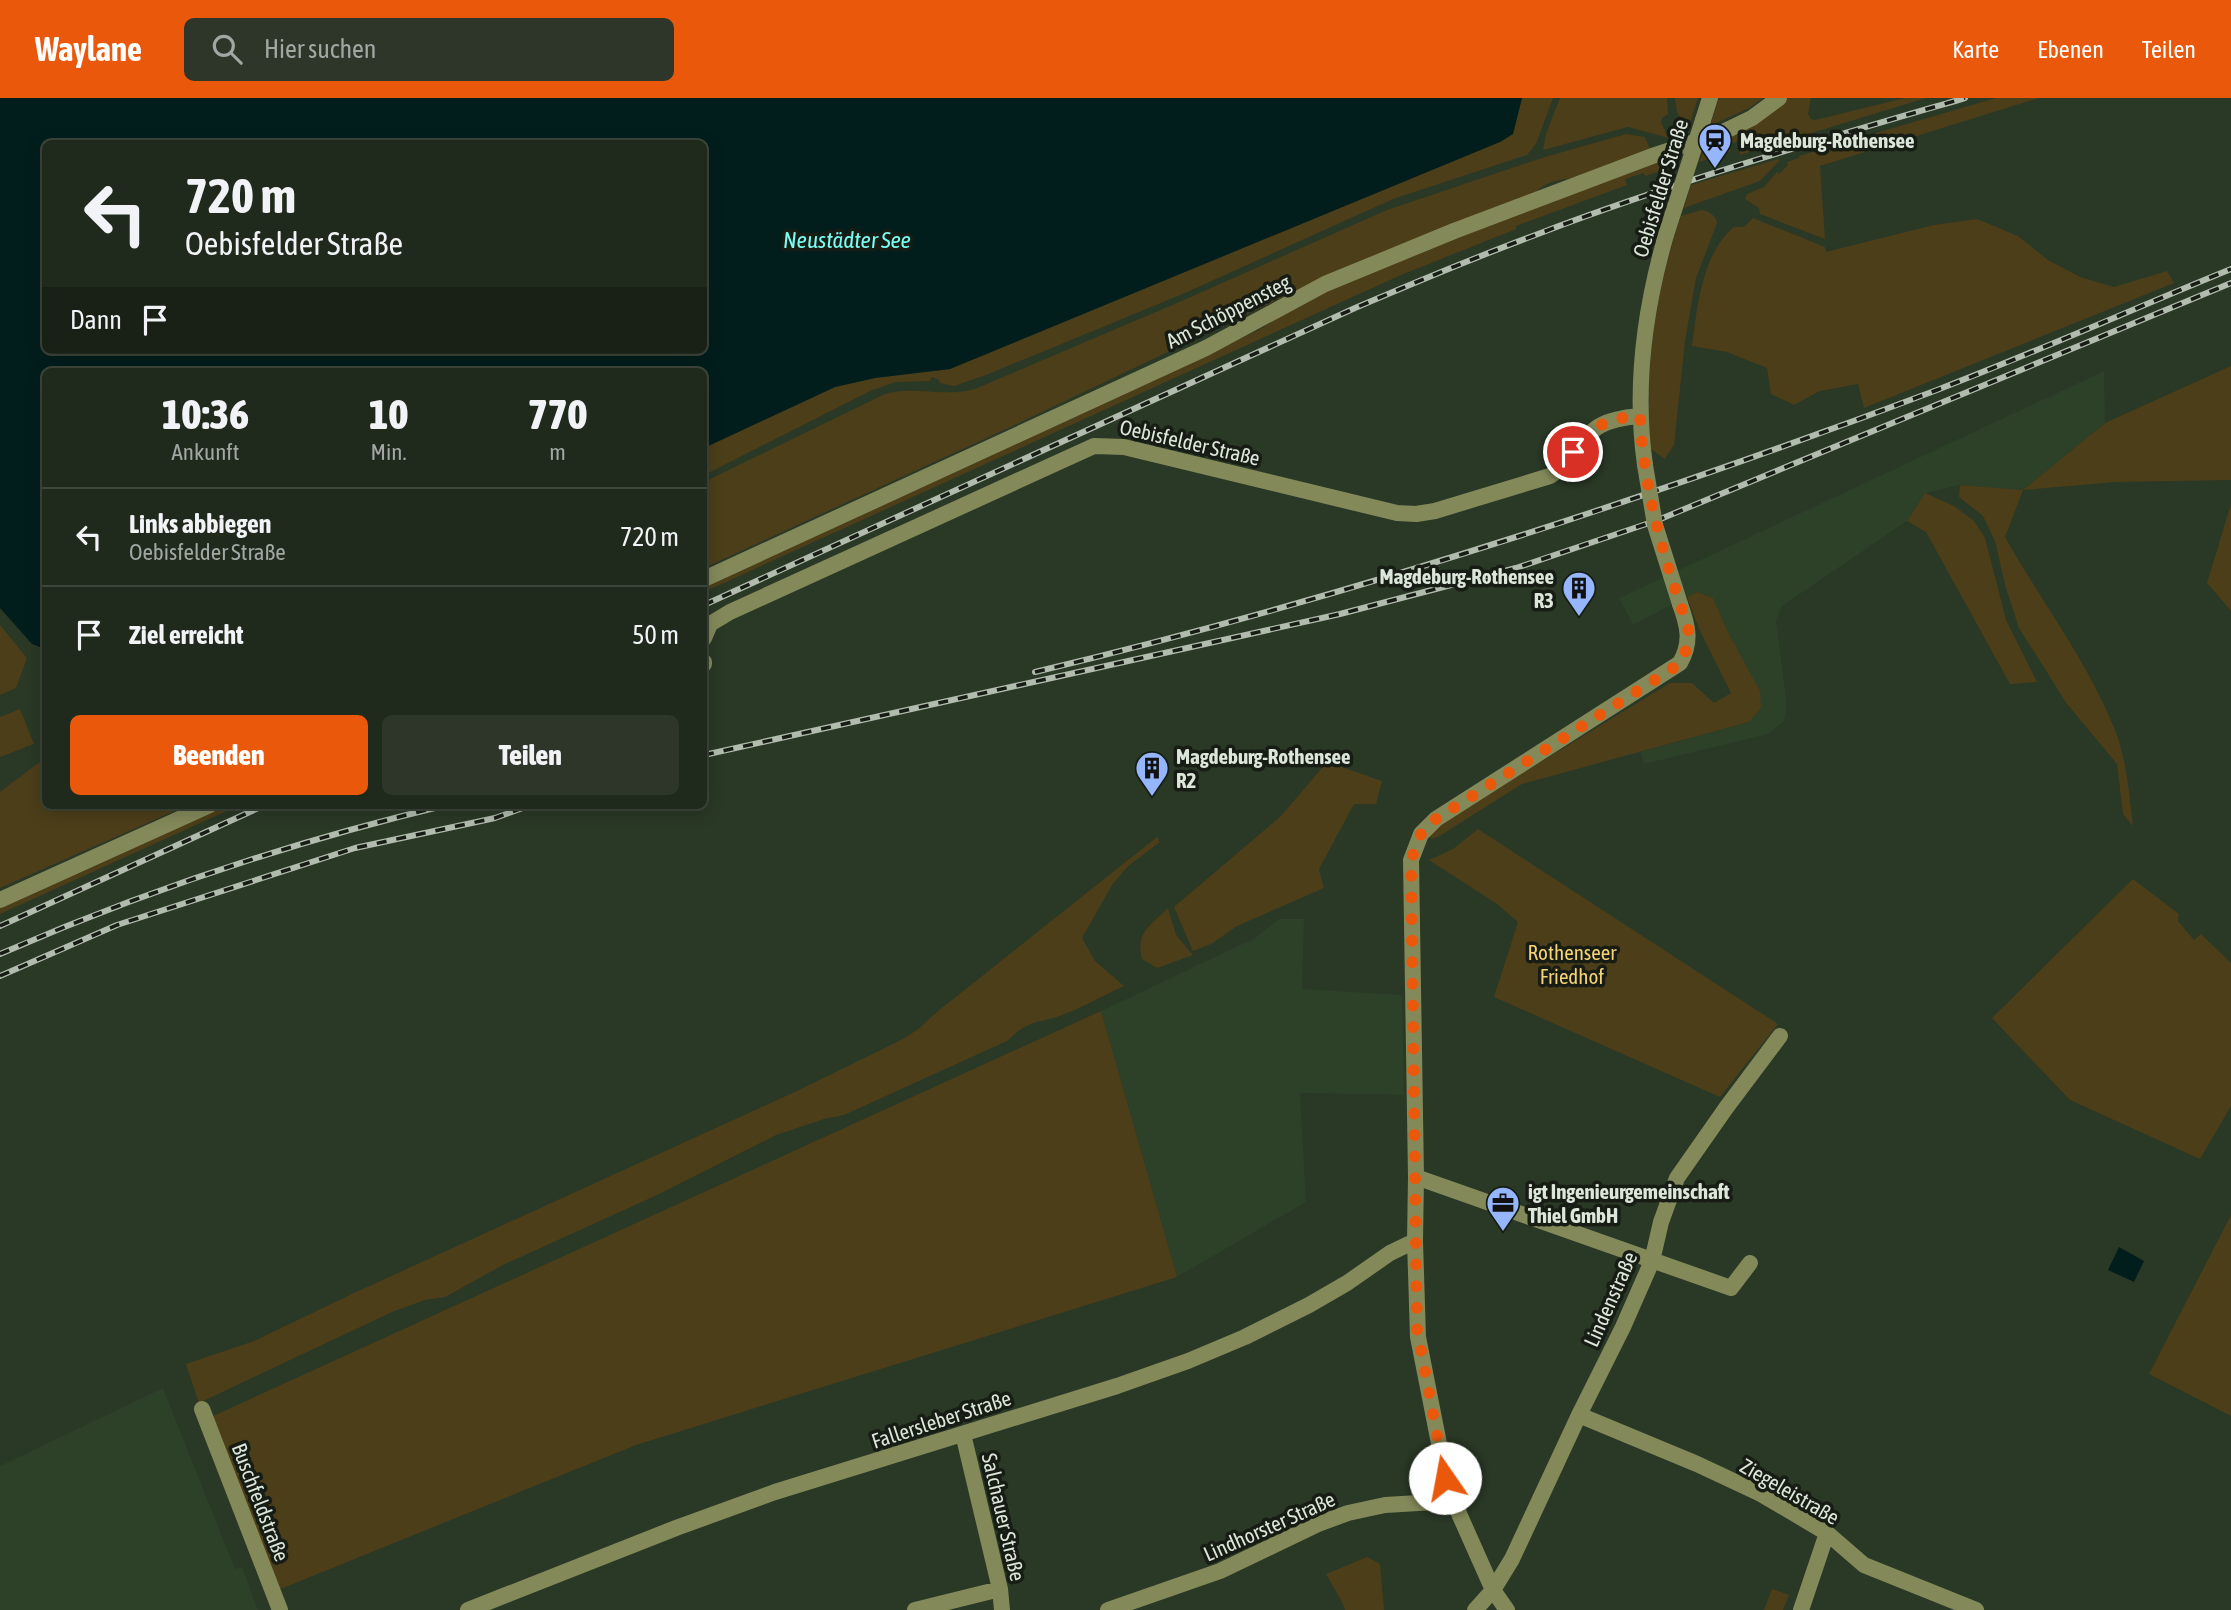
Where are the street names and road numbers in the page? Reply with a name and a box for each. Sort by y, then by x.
street label: Oebisfelder Straße [1628,116,1692,260]
street label: Am Schöppensteg [1162,269,1294,353]
street label: Oebisfelder Straße [1118,414,1262,470]
street label: Lindenstraße [1578,1248,1642,1350]
street label: Fallersleber Straße [868,1385,1014,1453]
street label: Buschfeldstraße [227,1440,295,1564]
street label: Salchauer Straße [978,1451,1030,1583]
street label: Ziegeleistraße [1736,1453,1844,1529]
street label: Lindhorster Straße [1200,1486,1338,1566]

